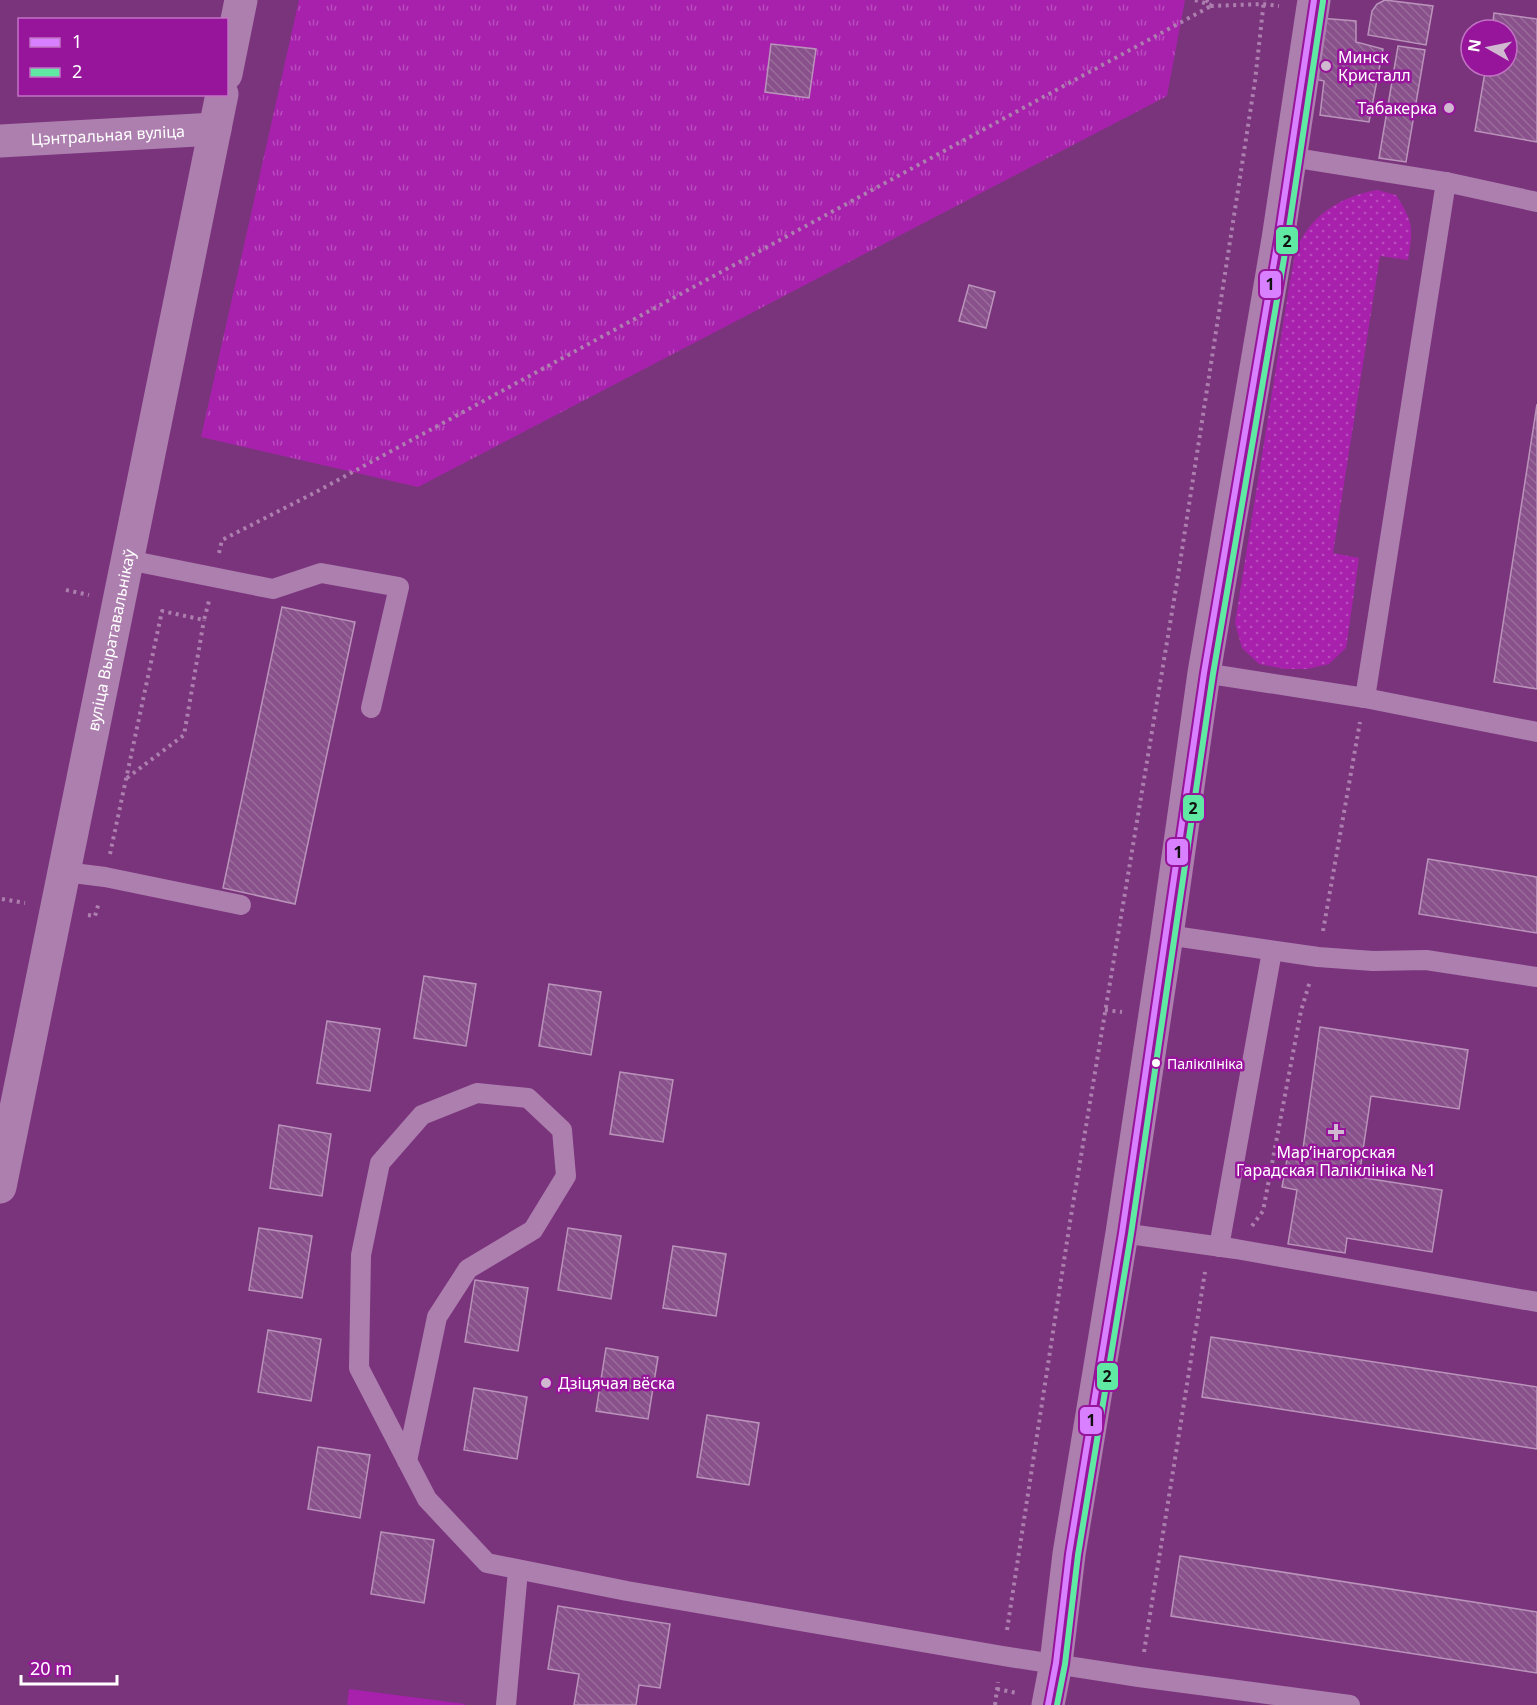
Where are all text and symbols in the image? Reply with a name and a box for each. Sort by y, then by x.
legend [18,18,228,96]
north arrow [1459,18,1519,78]
text: 1 [72,29,82,53]
text: N [1462,38,1486,54]
place label: Минск Кристалл [1338,46,1411,86]
text: 2 [72,59,82,83]
marker: Минск Кристалл [1319,59,1333,73]
place label: Табакерка [1358,97,1437,119]
marker: Табакерка [1442,101,1456,115]
street label: Цэнтральная вуліца [30,120,186,150]
line badge: 2 [1275,226,1299,255]
text: 2 [1282,230,1292,252]
line badge: 1 [1259,270,1282,299]
text: 1 [1265,273,1275,295]
street label: вуліца Выратавальнікаў [82,546,140,733]
line badge: 2 [1182,794,1205,822]
text: 2 [1188,797,1198,819]
line badge: 1 [1166,838,1189,866]
text: 1 [1173,841,1183,863]
place label: Паліклініка [1167,1054,1243,1073]
marker: Паліклініка [1150,1057,1162,1069]
marker: Марʼінагорская Гарадская Паліклініка №1 [1327,1123,1345,1141]
place label: Марʼінагорская Гарадская Паліклініка №1 [1236,1141,1436,1181]
line badge: 2 [1096,1362,1119,1391]
text: 2 [1102,1365,1112,1387]
place label: Дзіцячая вёска [558,1372,675,1394]
marker: Дзіцячая вёска [539,1376,553,1390]
line badge: 1 [1079,1406,1103,1435]
text: 1 [1086,1409,1096,1431]
scale bar [21,1648,117,1686]
text: 20 m [30,1656,72,1680]

